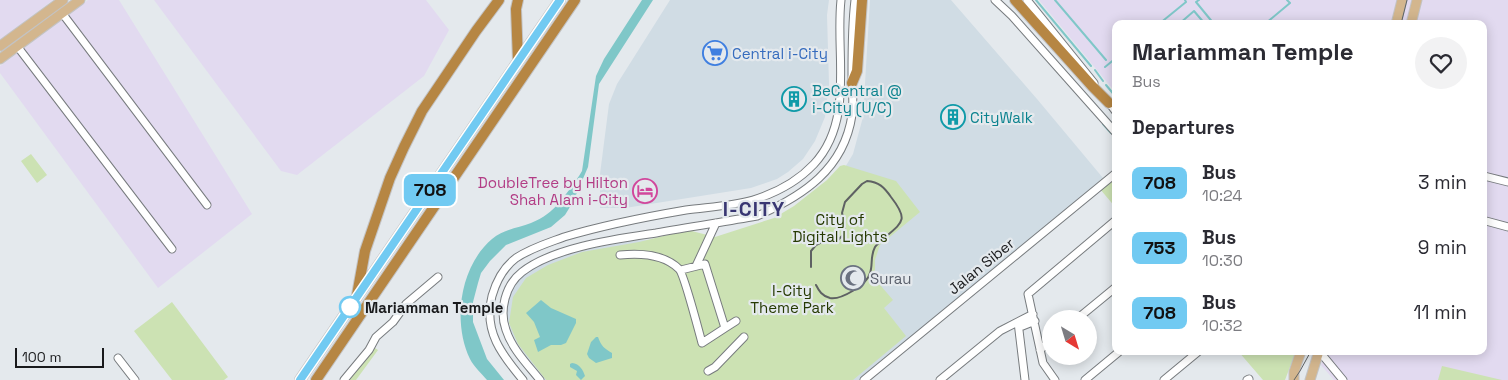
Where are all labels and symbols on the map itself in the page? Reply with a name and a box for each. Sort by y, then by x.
supermarket icon: Central i-City [702,40,728,66]
place label: Central i-City [732,44,828,63]
place label: BeCentral @ i-City (U/C) [812,81,902,118]
building icon: BeCentral @ i-City (U/C) [781,86,807,112]
building icon: CityWalk [940,104,966,130]
place label: CityWalk [970,108,1033,127]
place label: DoubleTree by Hilton Shah Alam i-City [478,173,628,209]
line badge: 708 [401,174,459,206]
hotel icon: DoubleTree by Hilton Shah Alam i-City [632,178,658,204]
district label: I-CITY [723,196,785,222]
park label: City of Digital Lights [792,210,888,246]
street label: Jalan Siber [944,233,1018,298]
mosque icon: Surau [840,265,866,291]
place label: Surau [870,269,911,288]
park label: I-City Theme Park [750,281,834,317]
marker: Mariamman Temple [339,296,361,318]
place label: Mariamman Temple [365,298,504,317]
north arrow [1042,310,1098,365]
scale bar [15,345,104,368]

